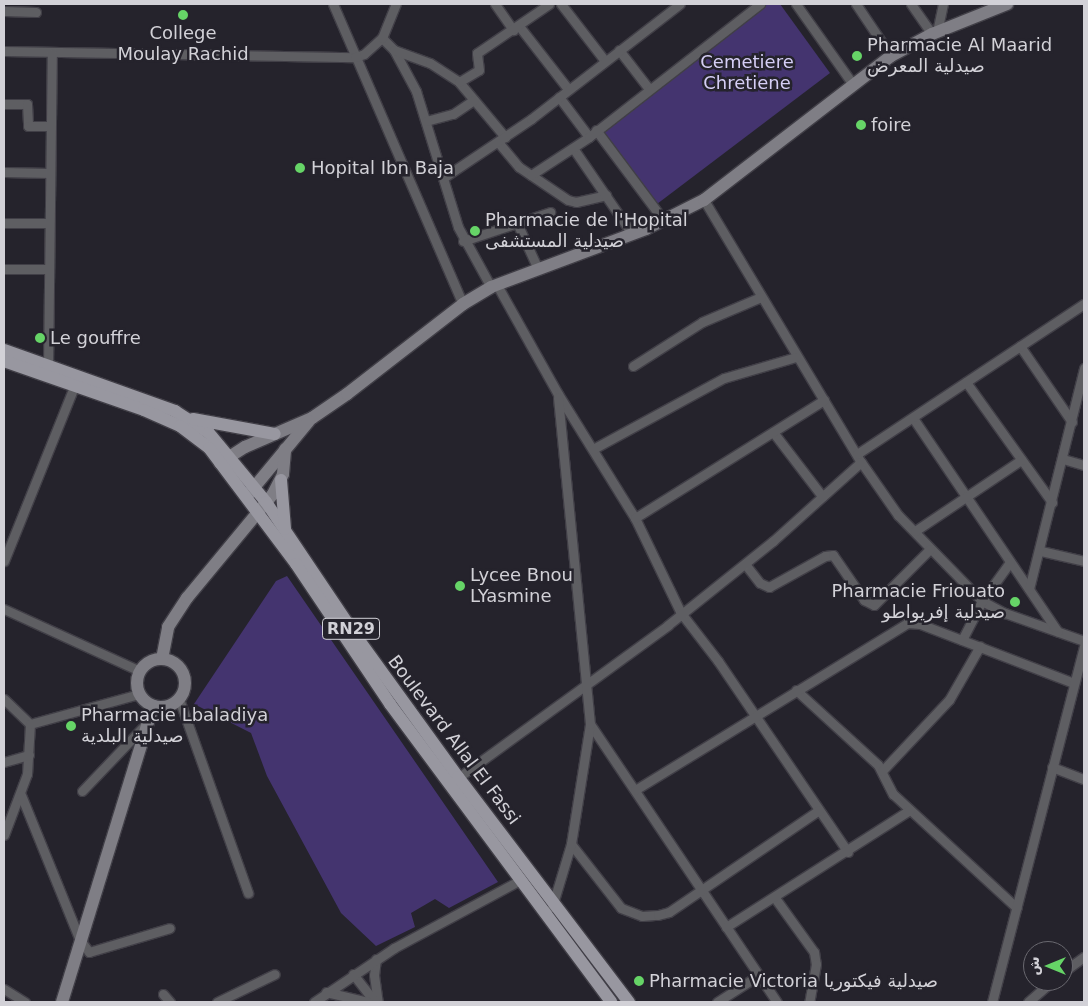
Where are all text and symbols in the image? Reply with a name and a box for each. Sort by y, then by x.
marker: College Moulay Rachid [177,9,189,21]
place label: College Moulay Rachid [117,23,249,66]
place label: Pharmacie Al Maarid صيدلية المعرض [867,35,1052,78]
marker: Pharmacie Al Maarid صيدلية المعرض [851,50,863,62]
park label: Cemetiere Chretiene [700,52,794,94]
place label: foire [871,114,911,136]
marker: foire [855,119,867,131]
place label: Hopital Ibn Baja [311,157,454,179]
marker: Hopital Ibn Baja [293,161,307,175]
place label: Pharmacie de l'Hopital صيدلية المستشفى [485,210,688,252]
marker: Pharmacie de l'Hopital صيدلية المستشفى [469,225,481,237]
place label: Le gouffre [50,327,141,349]
marker: Le gouffre [34,332,46,344]
place label: Lycee Bnou LYasmine [470,565,573,608]
marker: Lycee Bnou LYasmine [454,580,466,592]
place label: Pharmacie Friouato صيدلية إفريواطو [831,581,1005,624]
marker: Pharmacie Friouato صيدلية إفريواطو [1009,596,1021,608]
road number: RN29 [321,616,381,642]
street label: Boulevard Allal El Fassi [383,651,525,829]
place label: Pharmacie Lbaladiya صيدلية البلدية [81,705,268,748]
marker: Pharmacie Lbaladiya صيدلية البلدية [65,720,77,732]
north arrow [1023,941,1073,991]
text: ش [1026,956,1042,976]
place label: Pharmacie Victoria صيدلية فيكتوريا [649,970,938,992]
marker: Pharmacie Victoria صيدلية فيكتوريا [633,975,645,987]

